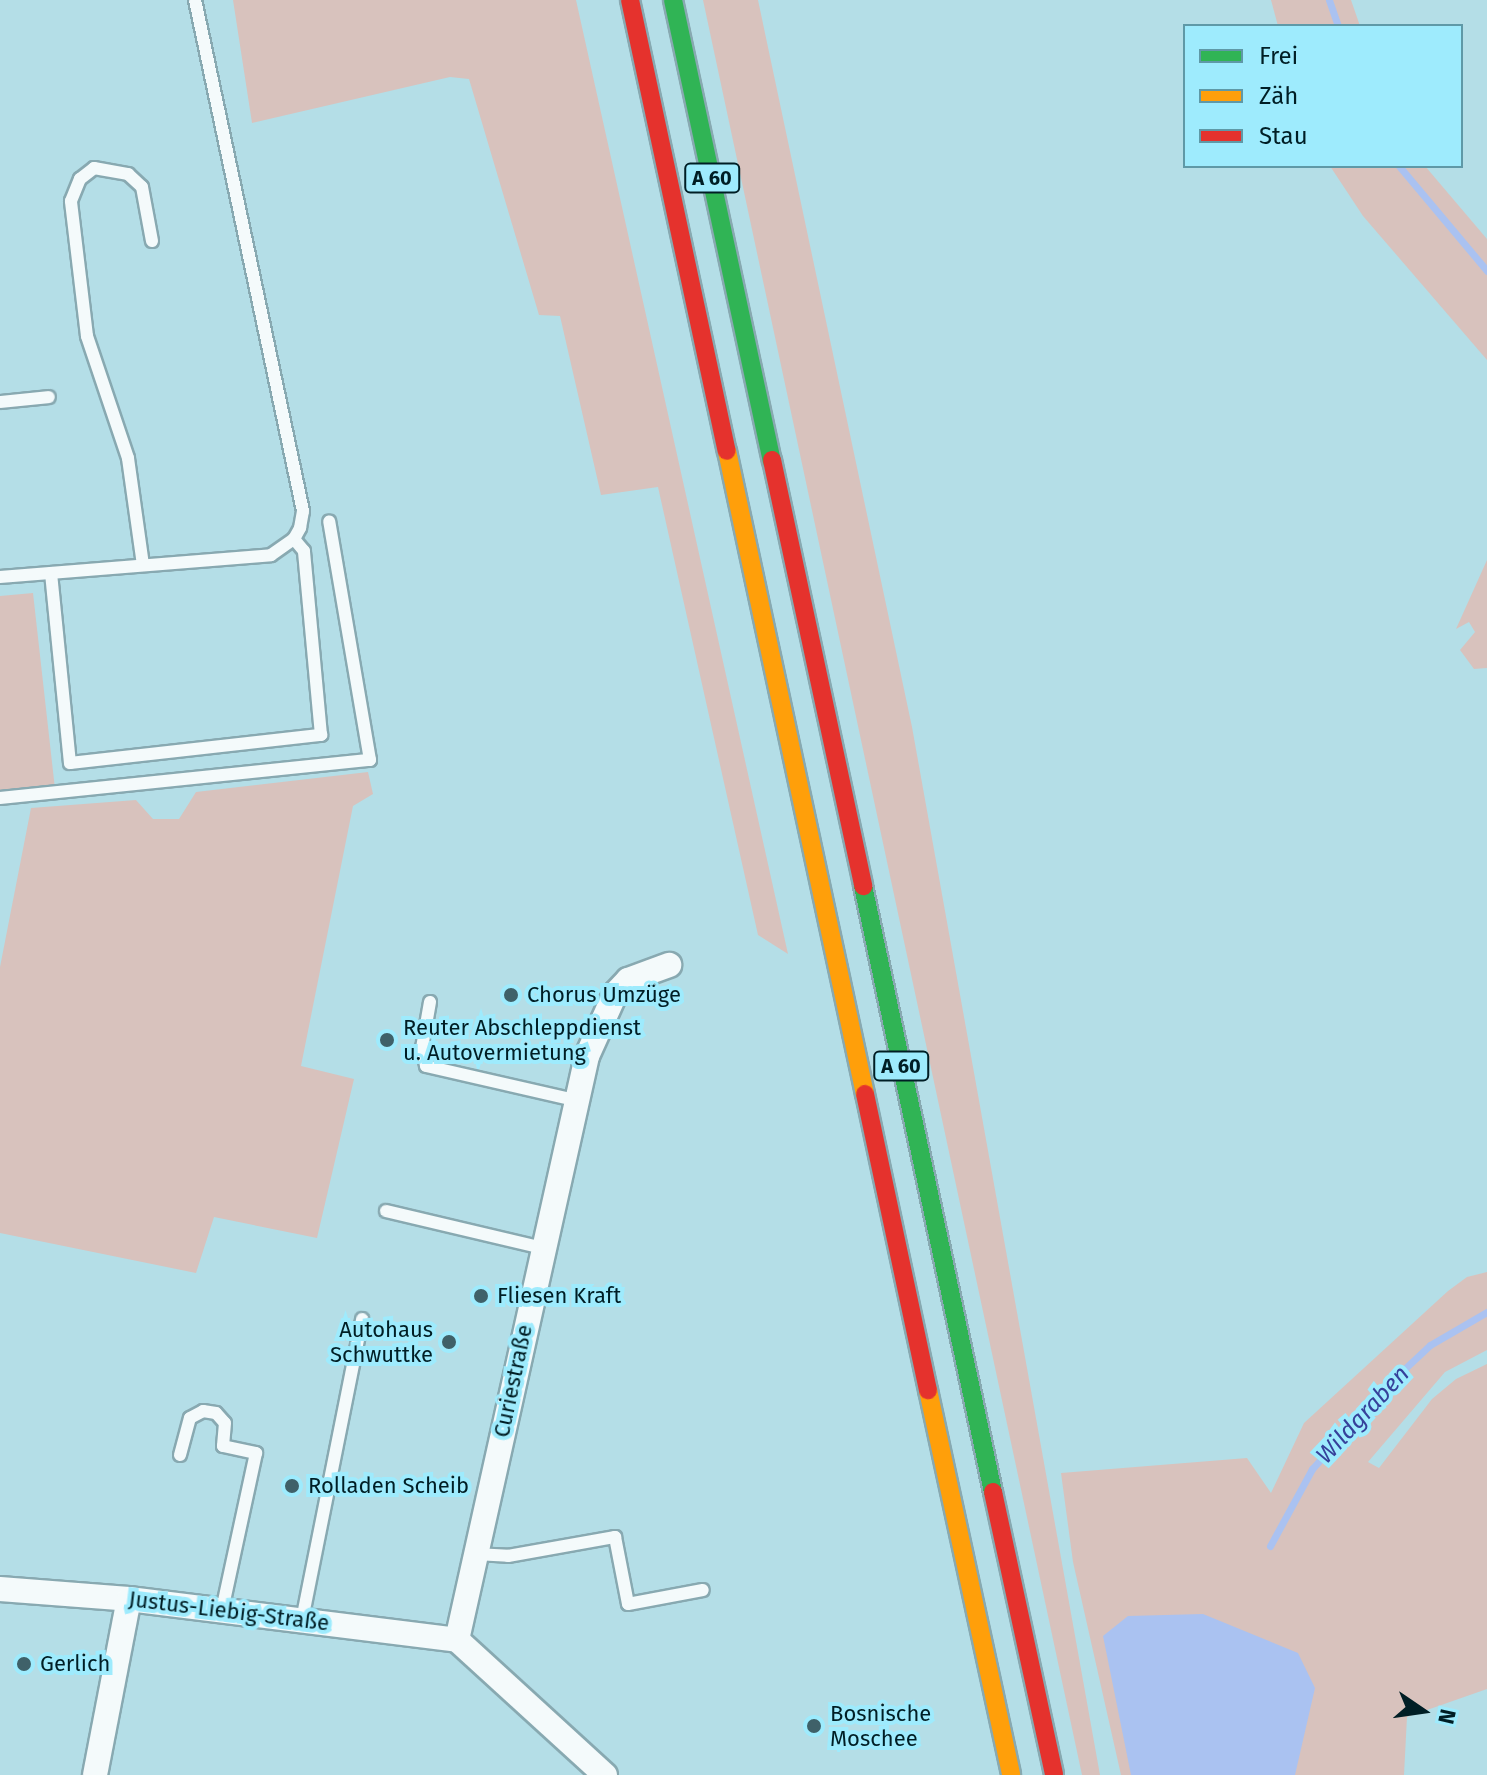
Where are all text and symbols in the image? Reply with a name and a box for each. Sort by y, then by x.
legend [1183,24,1463,168]
text: Frei [1259,42,1298,70]
text: Zäh [1259,82,1298,110]
text: Stau [1259,122,1308,150]
road number: A 60 [684,162,740,194]
place label: Chorus Umzüge [527,982,681,1008]
marker: Chorus Umzüge [502,986,520,1004]
place label: Reuter Abschleppdienst u. Autovermietung [403,1014,641,1066]
marker: Reuter Abschleppdienst u. Autovermietung [378,1031,396,1049]
road number: A 60 [873,1050,929,1082]
place label: Fliesen Kraft [497,1283,621,1309]
marker: Fliesen Kraft [472,1287,490,1305]
place label: Autohaus Schwuttke [330,1316,433,1368]
street label: Curiestraße [488,1322,538,1440]
marker: Autohaus Schwuttke [440,1333,458,1351]
water label: Wildgraben [1310,1360,1416,1470]
place label: Rolladen Scheib [308,1473,469,1499]
marker: Rolladen Scheib [283,1477,301,1495]
street label: Justus-Liebig-Straße [127,1586,331,1636]
place label: Gerlich [40,1651,110,1677]
marker: Gerlich [15,1655,33,1673]
north arrow [1383,1671,1463,1751]
place label: Bosnische Moschee [830,1700,931,1752]
text: N [1432,1706,1462,1727]
marker: Bosnische Moschee [805,1717,823,1735]

